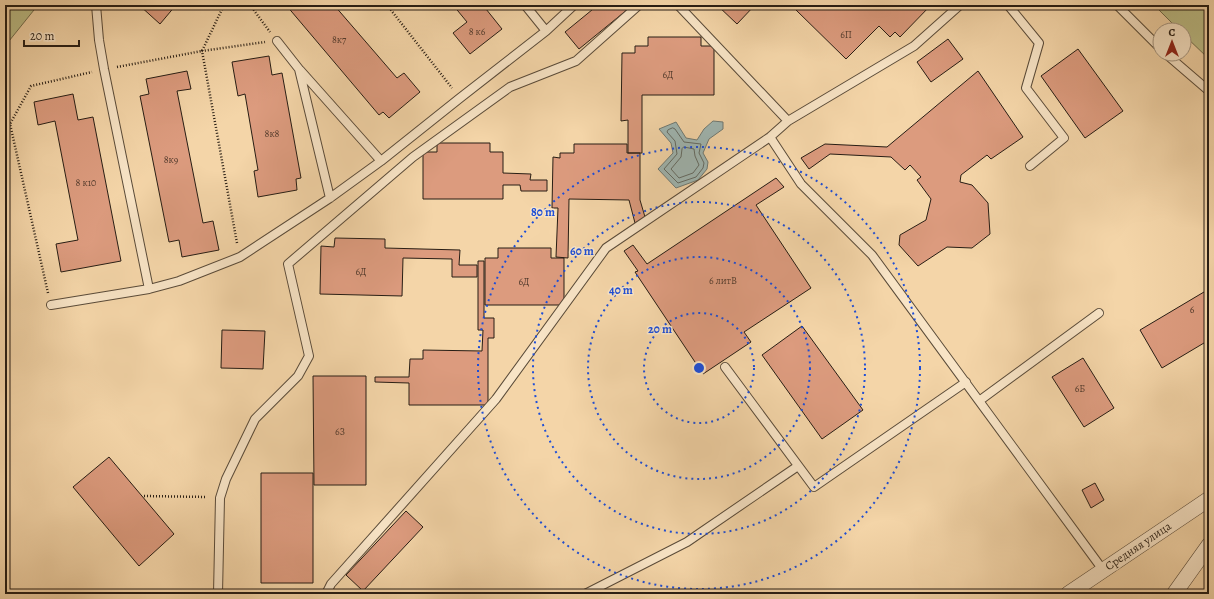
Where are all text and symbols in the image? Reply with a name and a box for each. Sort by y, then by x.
scale bar [24,22,79,48]
north arrow [1152,22,1192,62]
house number: 8 к6 [469,25,486,38]
text: С [1169,25,1176,40]
text: 20 m [30,28,54,44]
house number: 6П [840,28,852,41]
house number: 8к7 [332,33,347,46]
house number: 6Д [662,68,674,81]
house number: 8к8 [265,127,280,140]
house number: 8к9 [164,153,179,166]
house number: 8 к10 [76,176,96,189]
text: 80 m [531,204,555,220]
text: 60 m [570,243,594,259]
house number: 6Д [355,265,367,278]
house number: 6 литВ [709,274,737,287]
house number: 6Д [518,275,530,288]
text: 40 m [609,282,633,298]
house number: 6 [1190,303,1195,316]
text: 20 m [648,321,672,337]
centre of rings [692,361,706,375]
house number: 6Б [1075,382,1085,395]
house number: 6З [335,425,345,438]
street label: Средняя улица [1102,518,1175,574]

